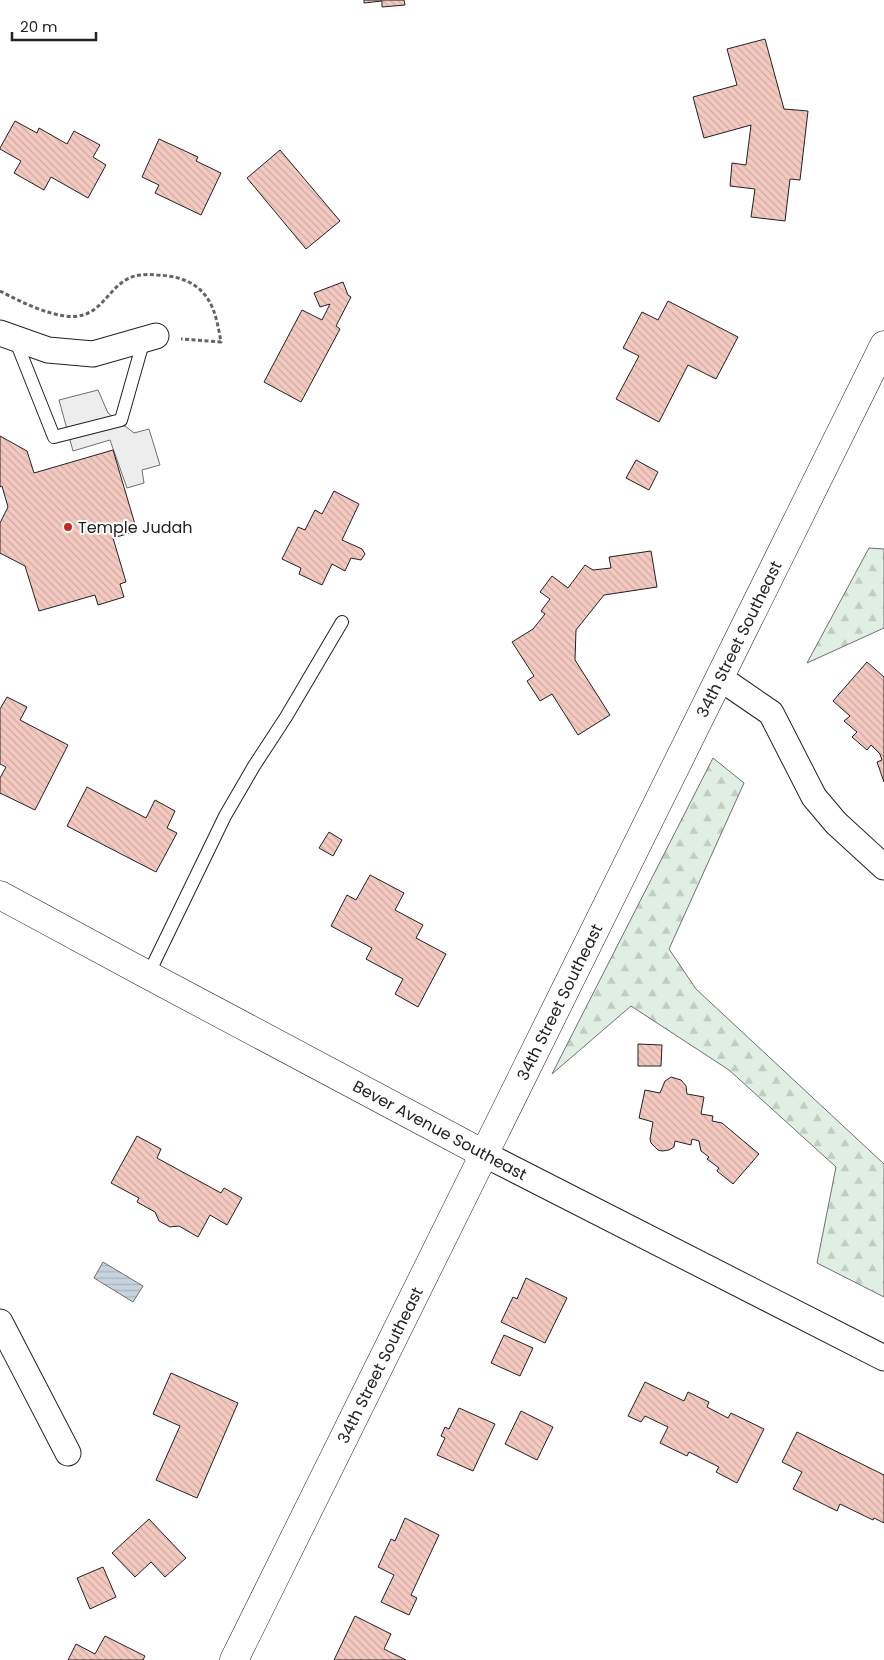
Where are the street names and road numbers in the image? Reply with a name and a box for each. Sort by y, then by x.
street label: 34th Street Southeast [691,557,788,721]
street label: 34th Street Southeast [511,920,608,1084]
street label: Bever Avenue Southeast [349,1075,531,1186]
street label: 34th Street Southeast [332,1283,429,1447]

